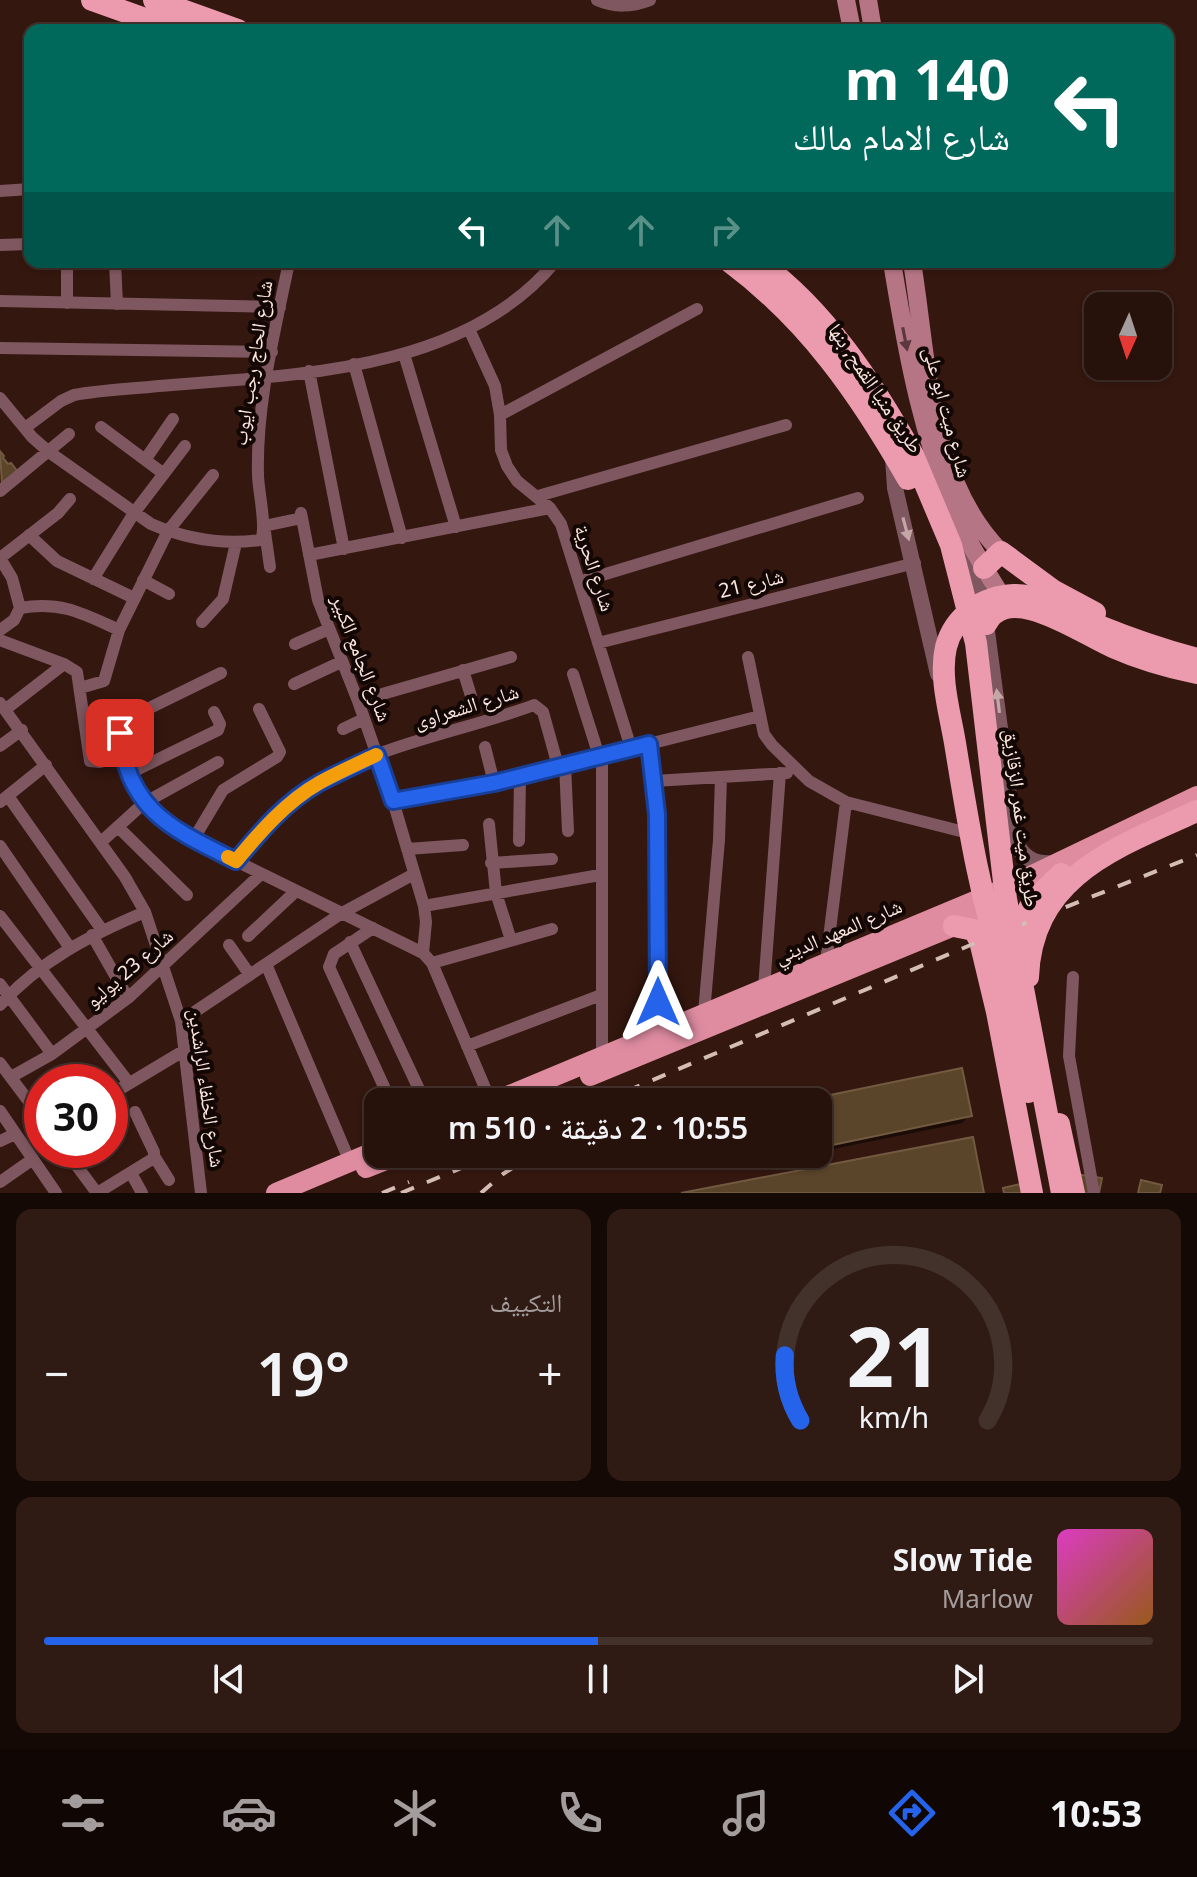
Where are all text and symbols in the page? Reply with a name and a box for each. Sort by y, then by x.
text: 140 m [845,40,1010,116]
icon: left [1038,56,1142,160]
text: شارع الامام مالك [793,112,1010,161]
icon: left [451,208,495,252]
icon: ahead [535,208,579,252]
icon: ahead [619,208,663,252]
icon: right [703,208,747,252]
street label: شارع الحاج رجب ايوب [226,278,278,448]
north arrow [1084,292,1172,380]
map controls [1084,292,1172,380]
street label: طريق منيا القمح, بنها [822,318,930,458]
one-way arrow [900,327,912,352]
street label: شارع ميت ابو على [918,343,978,481]
one-way arrow [900,516,912,541]
street label: شارع الحرية [568,521,622,615]
street label: شارع 21 [716,562,786,604]
street label: شارع الجامع الكبير [325,590,399,725]
street label: شارع الشعراوى [410,677,522,735]
one-way arrow [991,688,1004,713]
pin [86,699,154,767]
icon: arrive [98,711,142,755]
street label: طريق ميت غمر, الزقازيق [998,728,1046,908]
street label: شارع المعهد الديني [770,892,907,973]
street label: شارع 23 يوليو [79,922,179,1014]
position arrow [616,960,700,1044]
street label: شارع الخلفاء الراشدين [182,1007,232,1169]
speed limit sign: 30 [24,1064,128,1168]
text: 10:55 · 2 دقيقة · 510 m [448,1107,748,1148]
text: التكييف [490,1284,563,1320]
text: 21 [846,1298,941,1411]
text: 19° [256,1332,350,1414]
text: − [44,1343,69,1403]
text: + [537,1343,562,1403]
text: km/h [859,1397,929,1436]
text: Slow Tide [893,1539,1033,1580]
text: Marlow [942,1580,1033,1616]
icon: previous [207,1657,251,1701]
icon: pause [576,1657,620,1701]
icon: next [946,1657,990,1701]
icon: filters [55,1785,111,1841]
icon: car [221,1785,277,1841]
icon: climate [387,1785,443,1841]
icon: phone [552,1785,608,1841]
icon: music [718,1785,774,1841]
icon: directions [884,1785,940,1841]
text: 10:53 [1050,1789,1142,1838]

